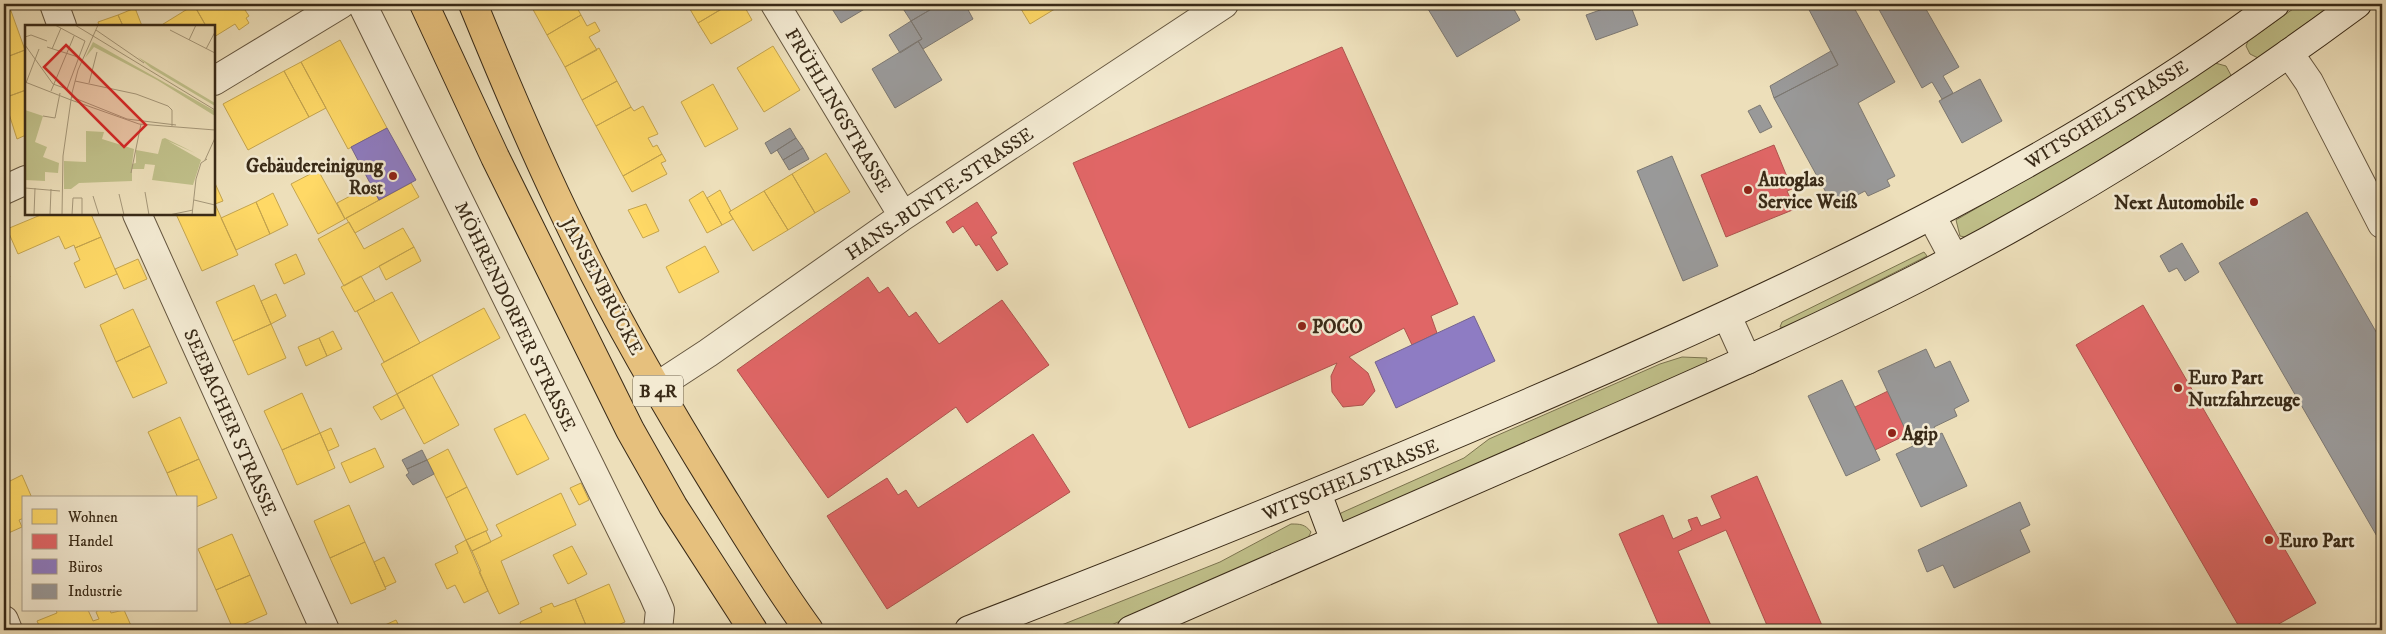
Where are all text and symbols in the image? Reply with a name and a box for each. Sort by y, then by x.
street label: FRÜHLINGSTRASSE [780,24,897,197]
inset map [25,25,215,215]
street label: WITSCHELSTRASSE [2020,56,2193,175]
street label: HANS-BUNTE-STRASSE [842,123,1038,266]
place label: Gebäudereinigung Rost [246,155,384,200]
place label: Autoglas Service Weiß [1757,169,1858,214]
marker: Gebäudereinigung Rost [387,170,399,182]
marker: Autoglas Service Weiß [1742,184,1754,196]
place label: Next Automobile [2114,192,2244,215]
marker: Next Automobile [2248,196,2260,208]
street label: MÖHRENDORFER STRASSE [449,198,581,435]
street label: JANSENBRÜCKE [555,212,648,359]
place label: POCO [1312,316,1363,339]
marker: POCO [1296,320,1308,332]
street label: SEEBACHER STRASSE [178,326,281,520]
place label: Euro Part Nutzfahrzeuge [2188,367,2300,412]
road number: B 4R [633,376,683,406]
marker: Euro Part Nutzfahrzeuge [2172,382,2184,394]
place label: Agip [1901,423,1938,446]
marker: Agip [1886,427,1898,439]
street label: WITSCHELSTRASSE [1258,435,1442,527]
legend [22,496,198,612]
text: Wohnen [67,508,118,527]
place label: Euro Part [2279,530,2355,553]
text: Handel [68,532,113,551]
marker: Euro Part [2263,534,2275,546]
text: Büros [68,558,103,577]
text: Industrie [68,582,122,601]

